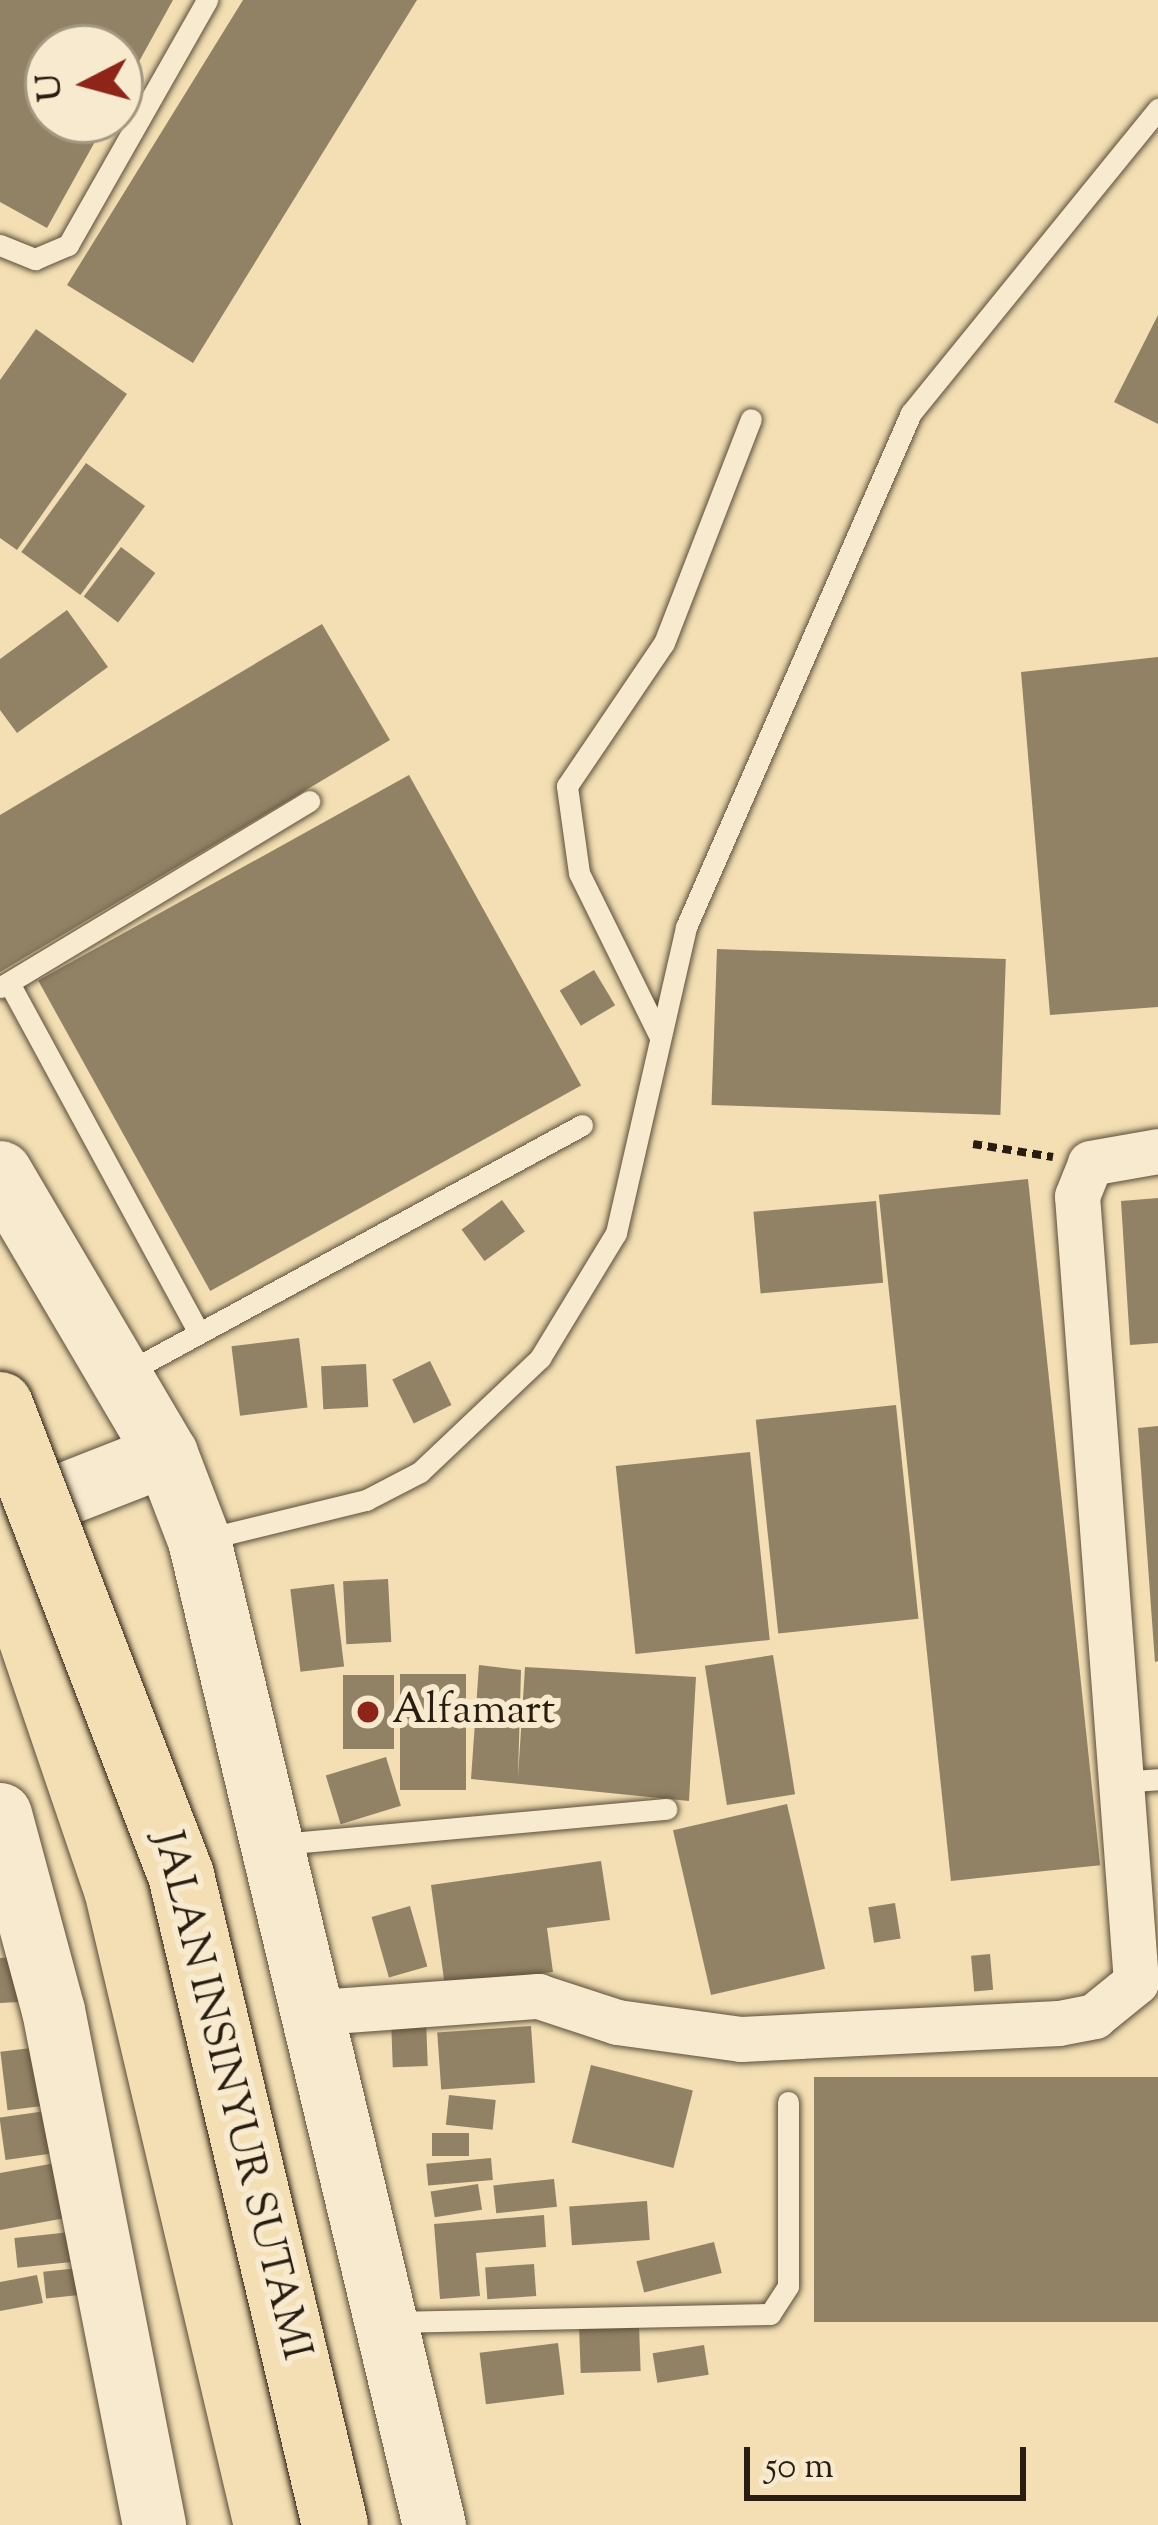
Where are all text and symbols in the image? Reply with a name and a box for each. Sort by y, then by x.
north arrow [24,24,144,144]
text: U [26,72,76,103]
place label: Alfamart [392,1687,555,1737]
marker: Alfamart [355,1699,381,1725]
street label: JALAN INSINYUR SUTAMI [140,1827,320,2365]
scale bar [750,2423,1032,2497]
text: 50 m [765,2442,834,2494]

